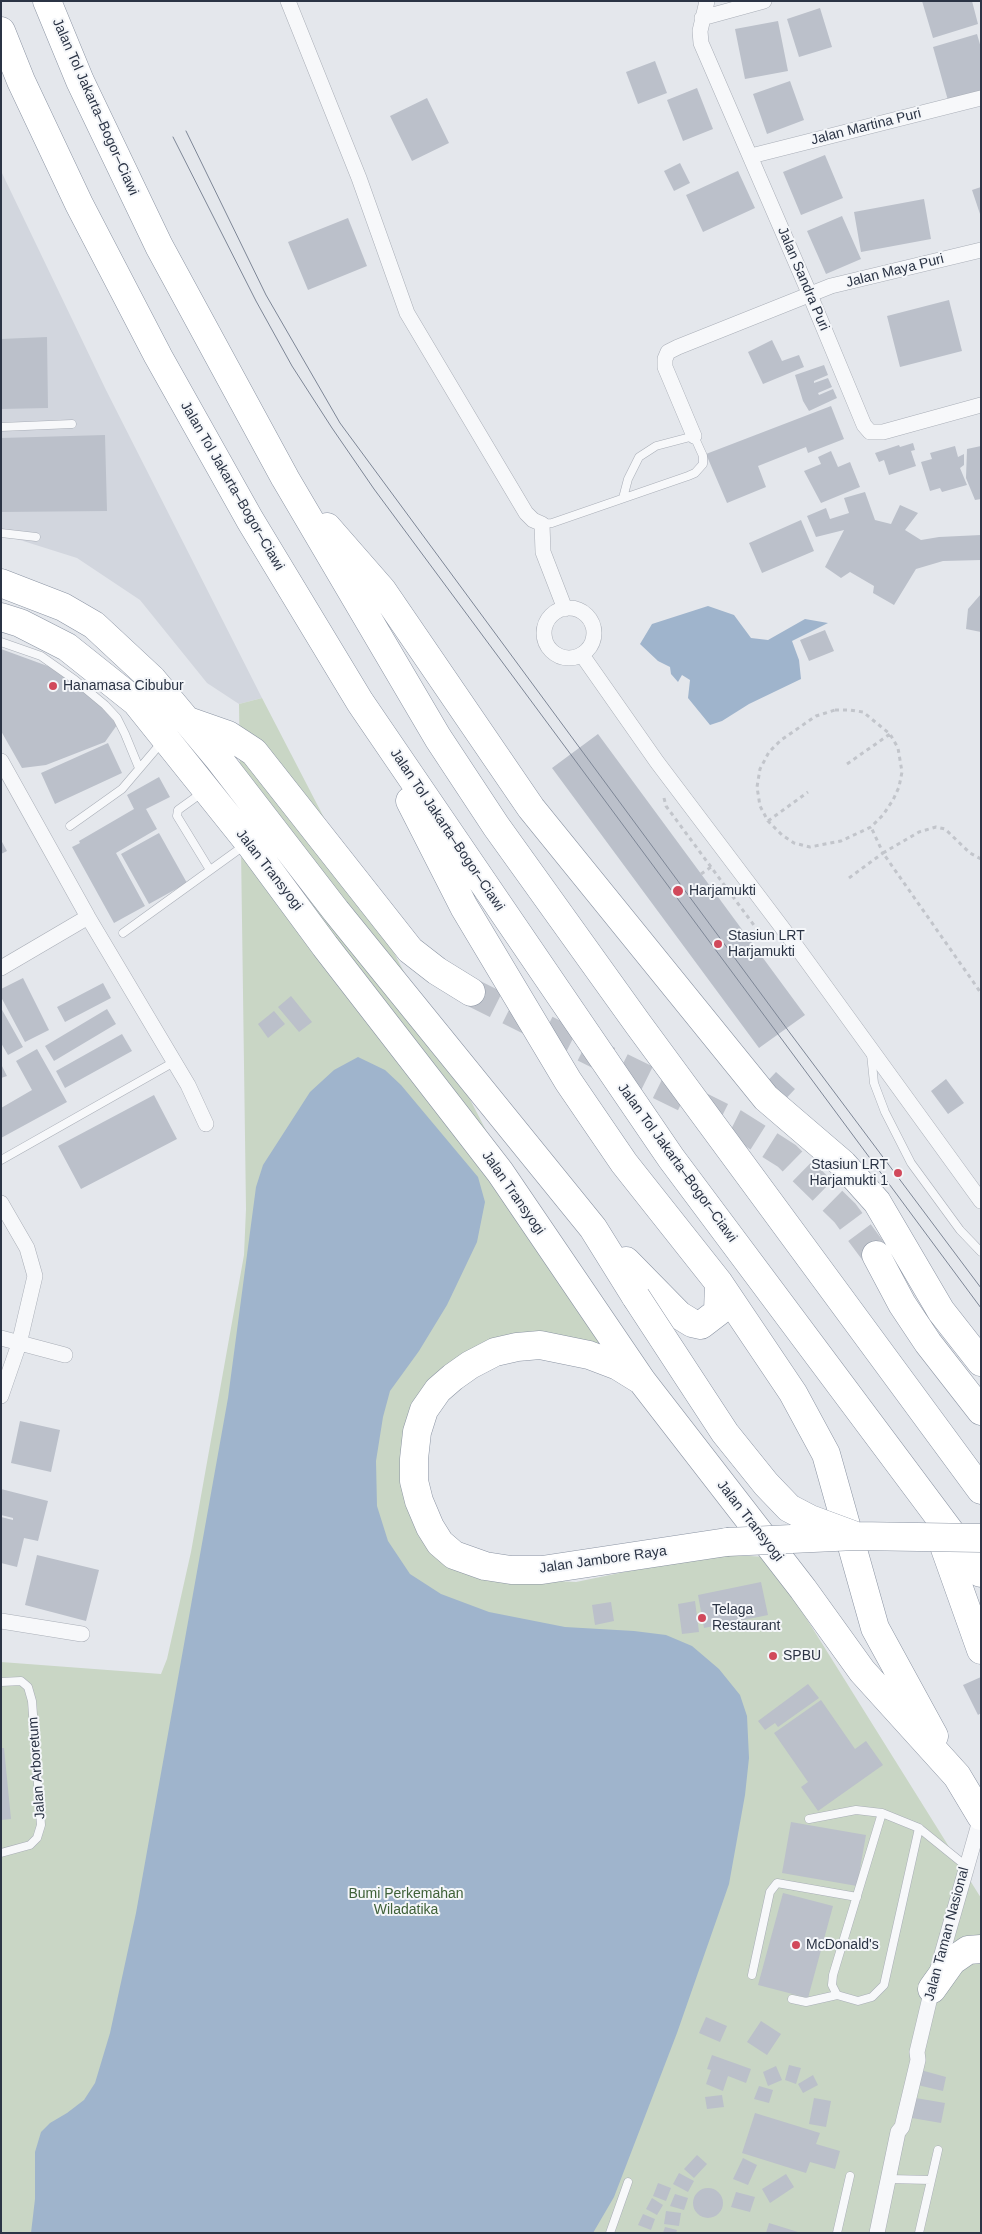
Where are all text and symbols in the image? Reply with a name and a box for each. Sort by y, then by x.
street label: Jalan Tol Jakarta–Bogor–Ciawi [48,16,142,198]
street label: Jalan Martina Puri [809,105,923,149]
street label: Jalan Sandra Puri [774,224,832,334]
street label: Jalan Maya Puri [844,251,946,291]
street label: Jalan Tol Jakarta–Bogor–Ciawi [177,399,287,573]
place label: Hanamasa Cibubur [63,678,184,694]
marker: Hanamasa Cibubur [47,680,59,692]
street label: Jalan Tol Jakarta–Bogor–Ciawi [386,746,508,914]
street label: Jalan Transyogi [232,826,306,914]
place label: Harjamukti [689,883,756,899]
marker: Harjamukti [671,884,685,898]
place label: Stasiun LRT Harjamukti [728,928,805,960]
marker: Stasiun LRT Harjamukti [712,938,724,950]
street label: Jalan Tol Jakarta–Bogor–Ciawi [614,1080,740,1246]
street label: Jalan Transyogi [478,1148,548,1238]
place label: Stasiun LRT Harjamukti 1 [809,1157,888,1190]
marker: Stasiun LRT Harjamukti 1 [892,1167,904,1179]
street label: Jalan Transyogi [713,1477,787,1565]
street label: Jalan Jambore Raya [538,1543,668,1577]
place label: Telaga Restaurant [712,1602,780,1634]
marker: Telaga Restaurant [696,1612,708,1624]
place label: SPBU [783,1648,821,1664]
marker: SPBU [767,1650,779,1662]
street label: Jalan Arboretum [25,1716,49,1820]
street label: Jalan Taman Nasional [921,1865,973,2003]
park label: Bumi Perkemahan Wiladatika [348,1886,464,1918]
place label: McDonald's [806,1937,879,1953]
marker: McDonald's [790,1939,802,1951]

